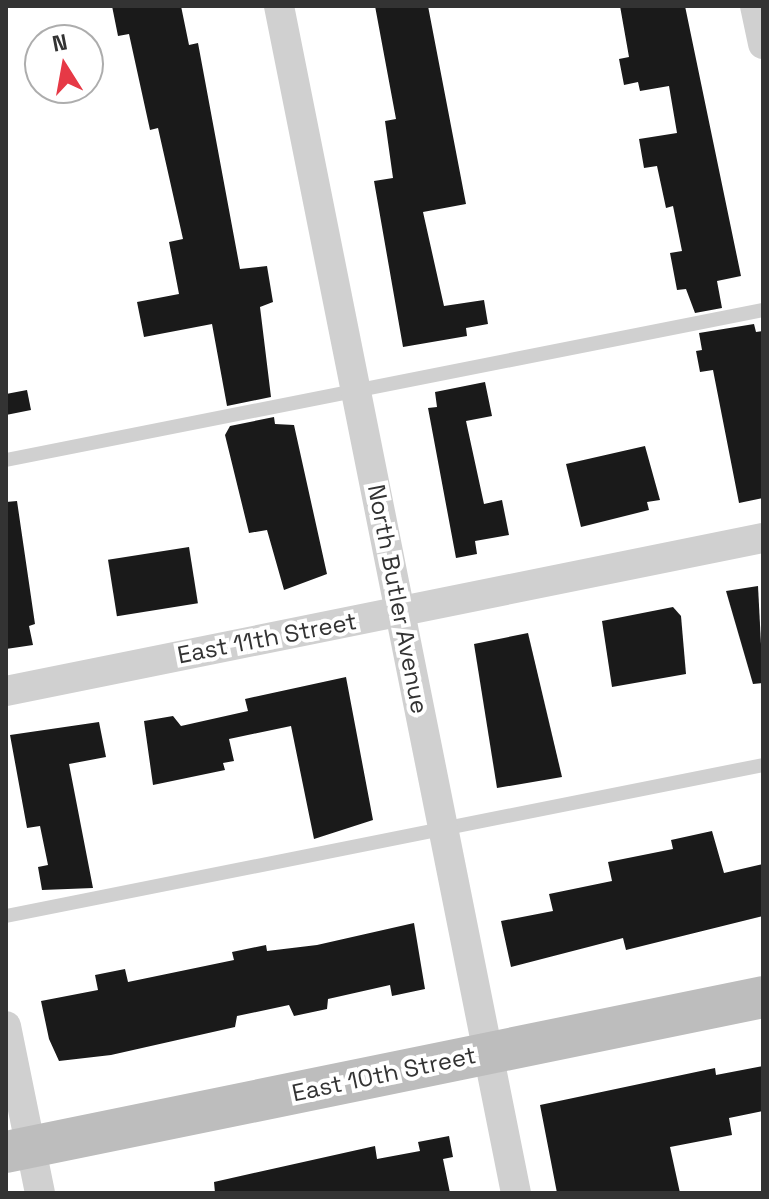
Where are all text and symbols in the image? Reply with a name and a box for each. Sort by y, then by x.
north arrow [24,24,104,104]
text: N [50,27,70,58]
street label: North Butler Avenue [362,482,434,716]
street label: East 11th Street [175,606,359,670]
street label: East 10th Street [289,1040,479,1108]

